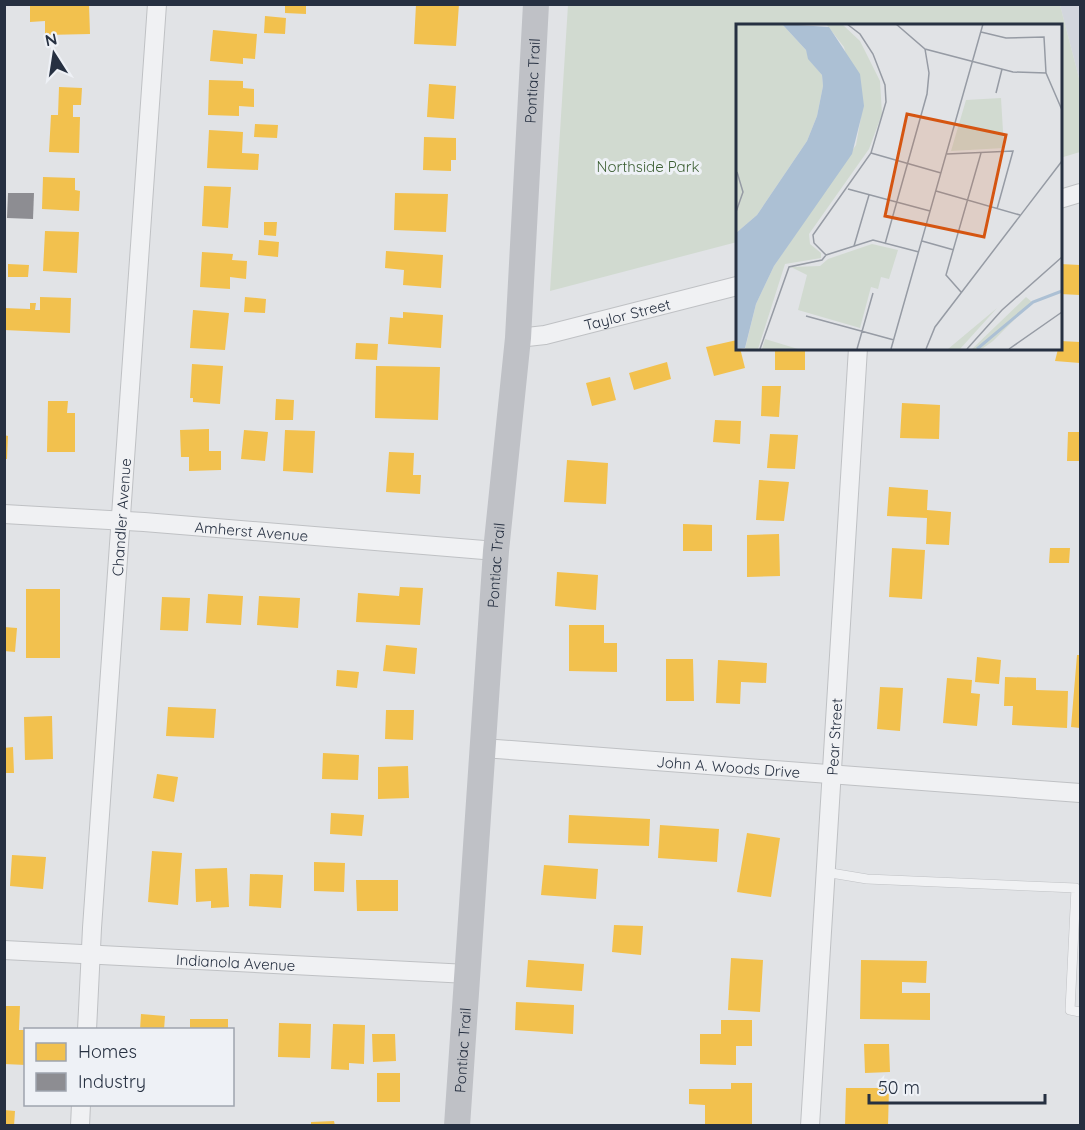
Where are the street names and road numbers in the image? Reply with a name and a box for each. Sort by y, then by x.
street label: Pontiac Trail [520,38,544,124]
street label: Taylor Street [582,294,672,334]
street label: Chandler Avenue [107,457,135,577]
street label: Amherst Avenue [194,517,309,545]
street label: Pontiac Trail [483,522,508,609]
street label: Pear Street [822,698,846,776]
street label: John A. Woods Drive [656,752,801,781]
street label: Indianola Avenue [175,949,296,975]
street label: Pontiac Trail [450,1007,475,1093]

